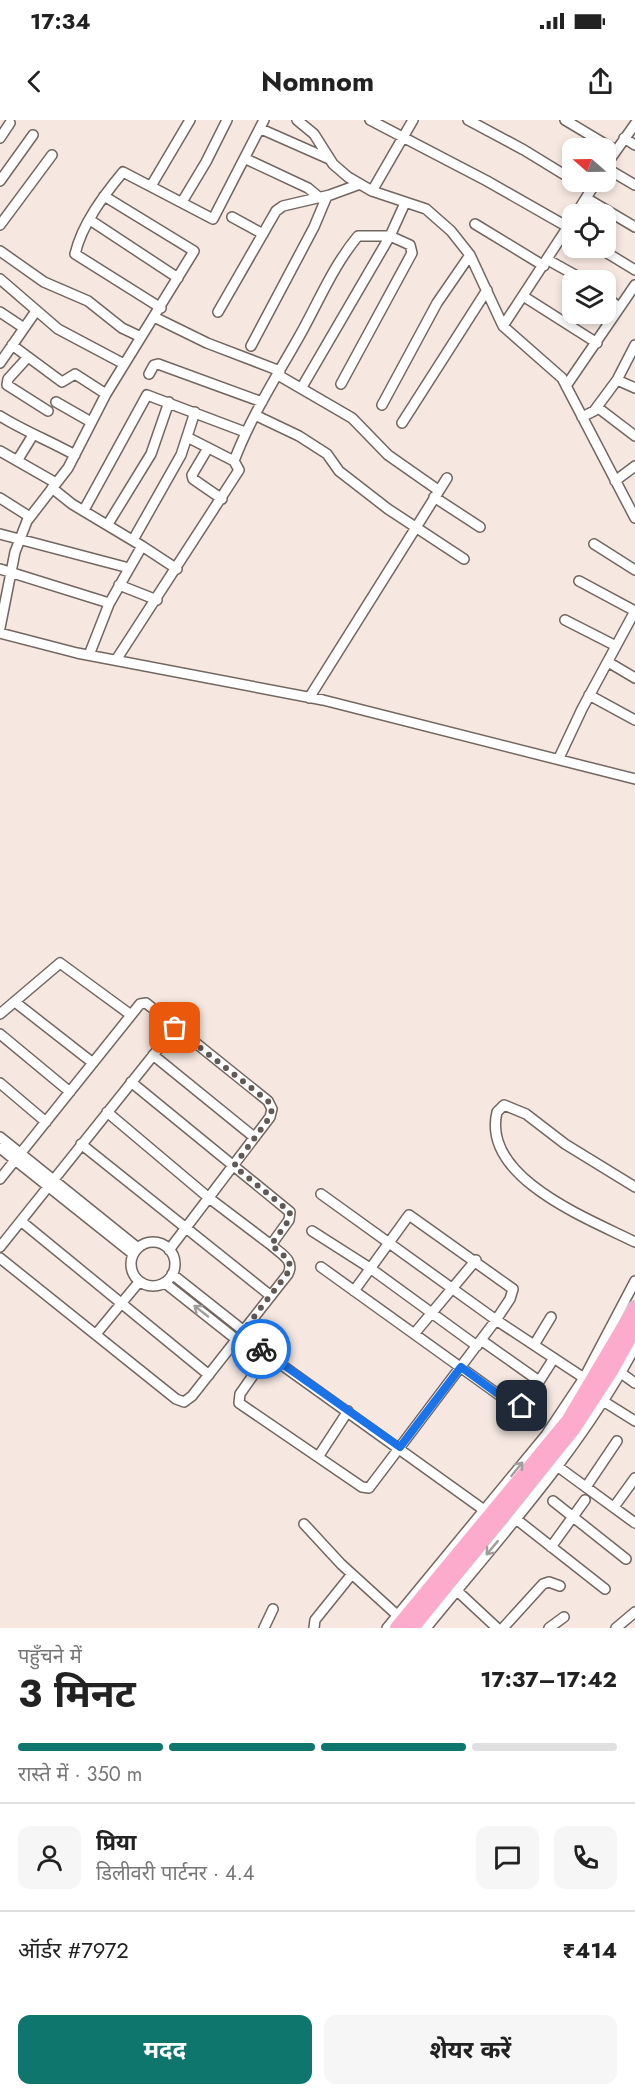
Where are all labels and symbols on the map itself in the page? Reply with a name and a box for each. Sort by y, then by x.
north arrow [562,138,616,192]
pin [149,1002,200,1053]
one-way arrow [193,1305,209,1318]
courier [231,1319,291,1379]
pin [496,1380,547,1431]
one-way arrow [511,1461,524,1477]
one-way arrow [485,1540,499,1555]

